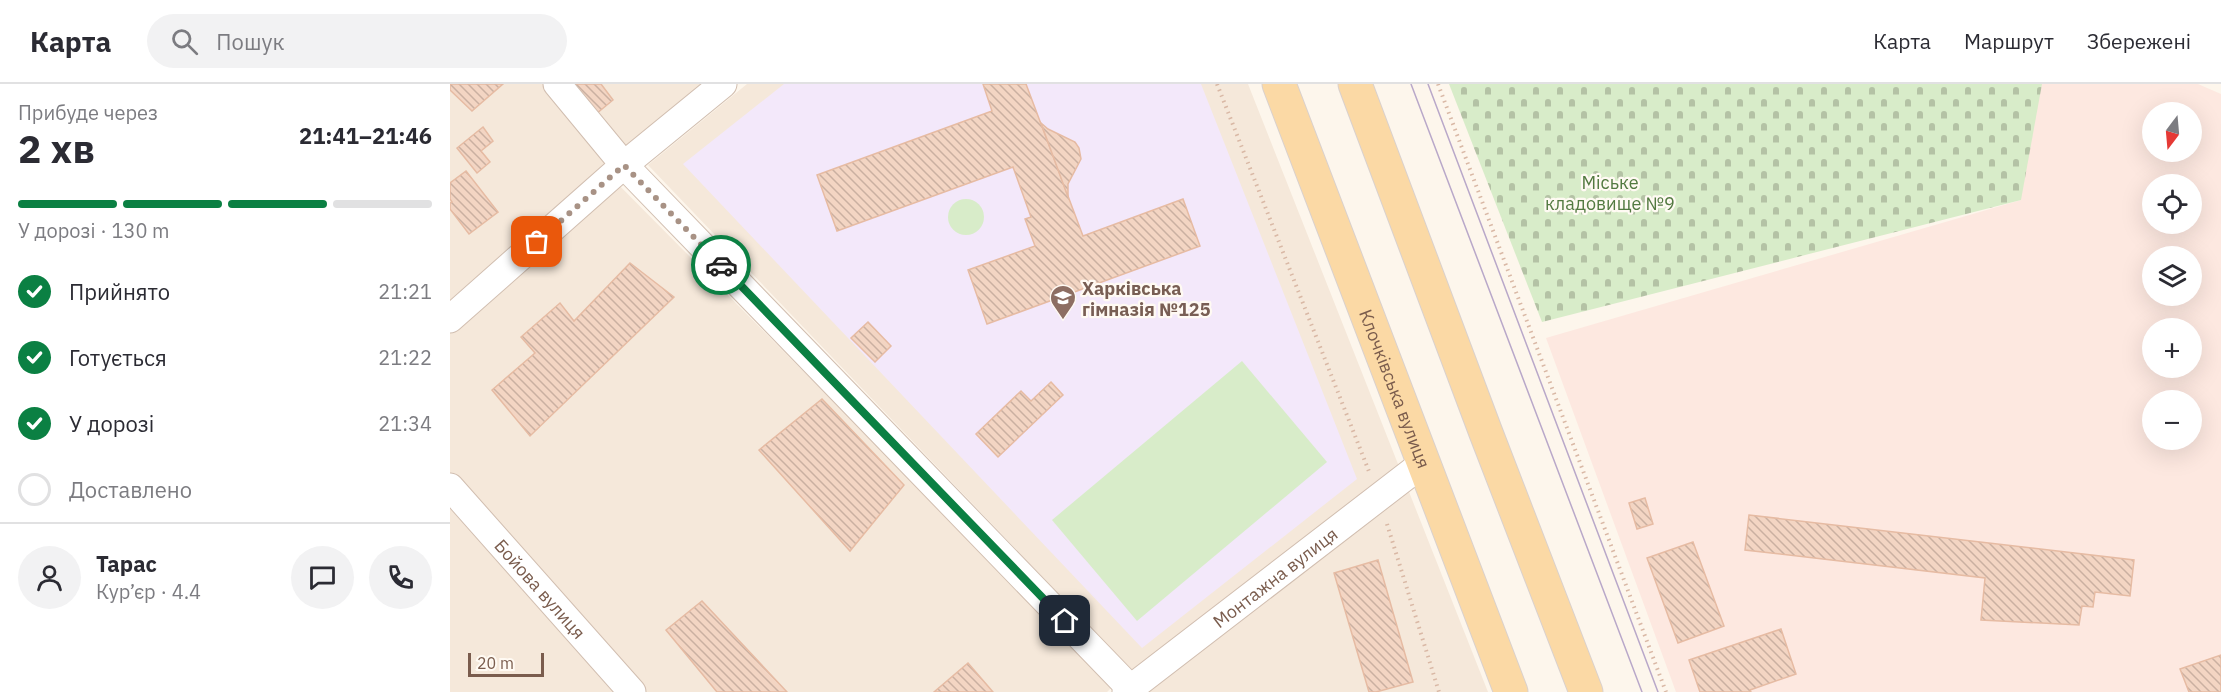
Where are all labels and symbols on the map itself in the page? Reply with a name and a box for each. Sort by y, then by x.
north arrow [2142,102,2202,162]
park label: Міське кладовище №9 [1545,171,1675,215]
pin [511,216,562,267]
courier [691,235,751,295]
place label: Харківська гімназія №125 [1082,277,1211,321]
school or university icon: Харківська гімназія №125 [1048,283,1078,321]
street label: Клочківська вулиця [1354,306,1436,471]
street label: Монтажна вулиця [1208,522,1342,633]
street label: Бойова вулиця [490,534,591,643]
pin [1039,595,1090,646]
scale bar [468,650,544,678]

